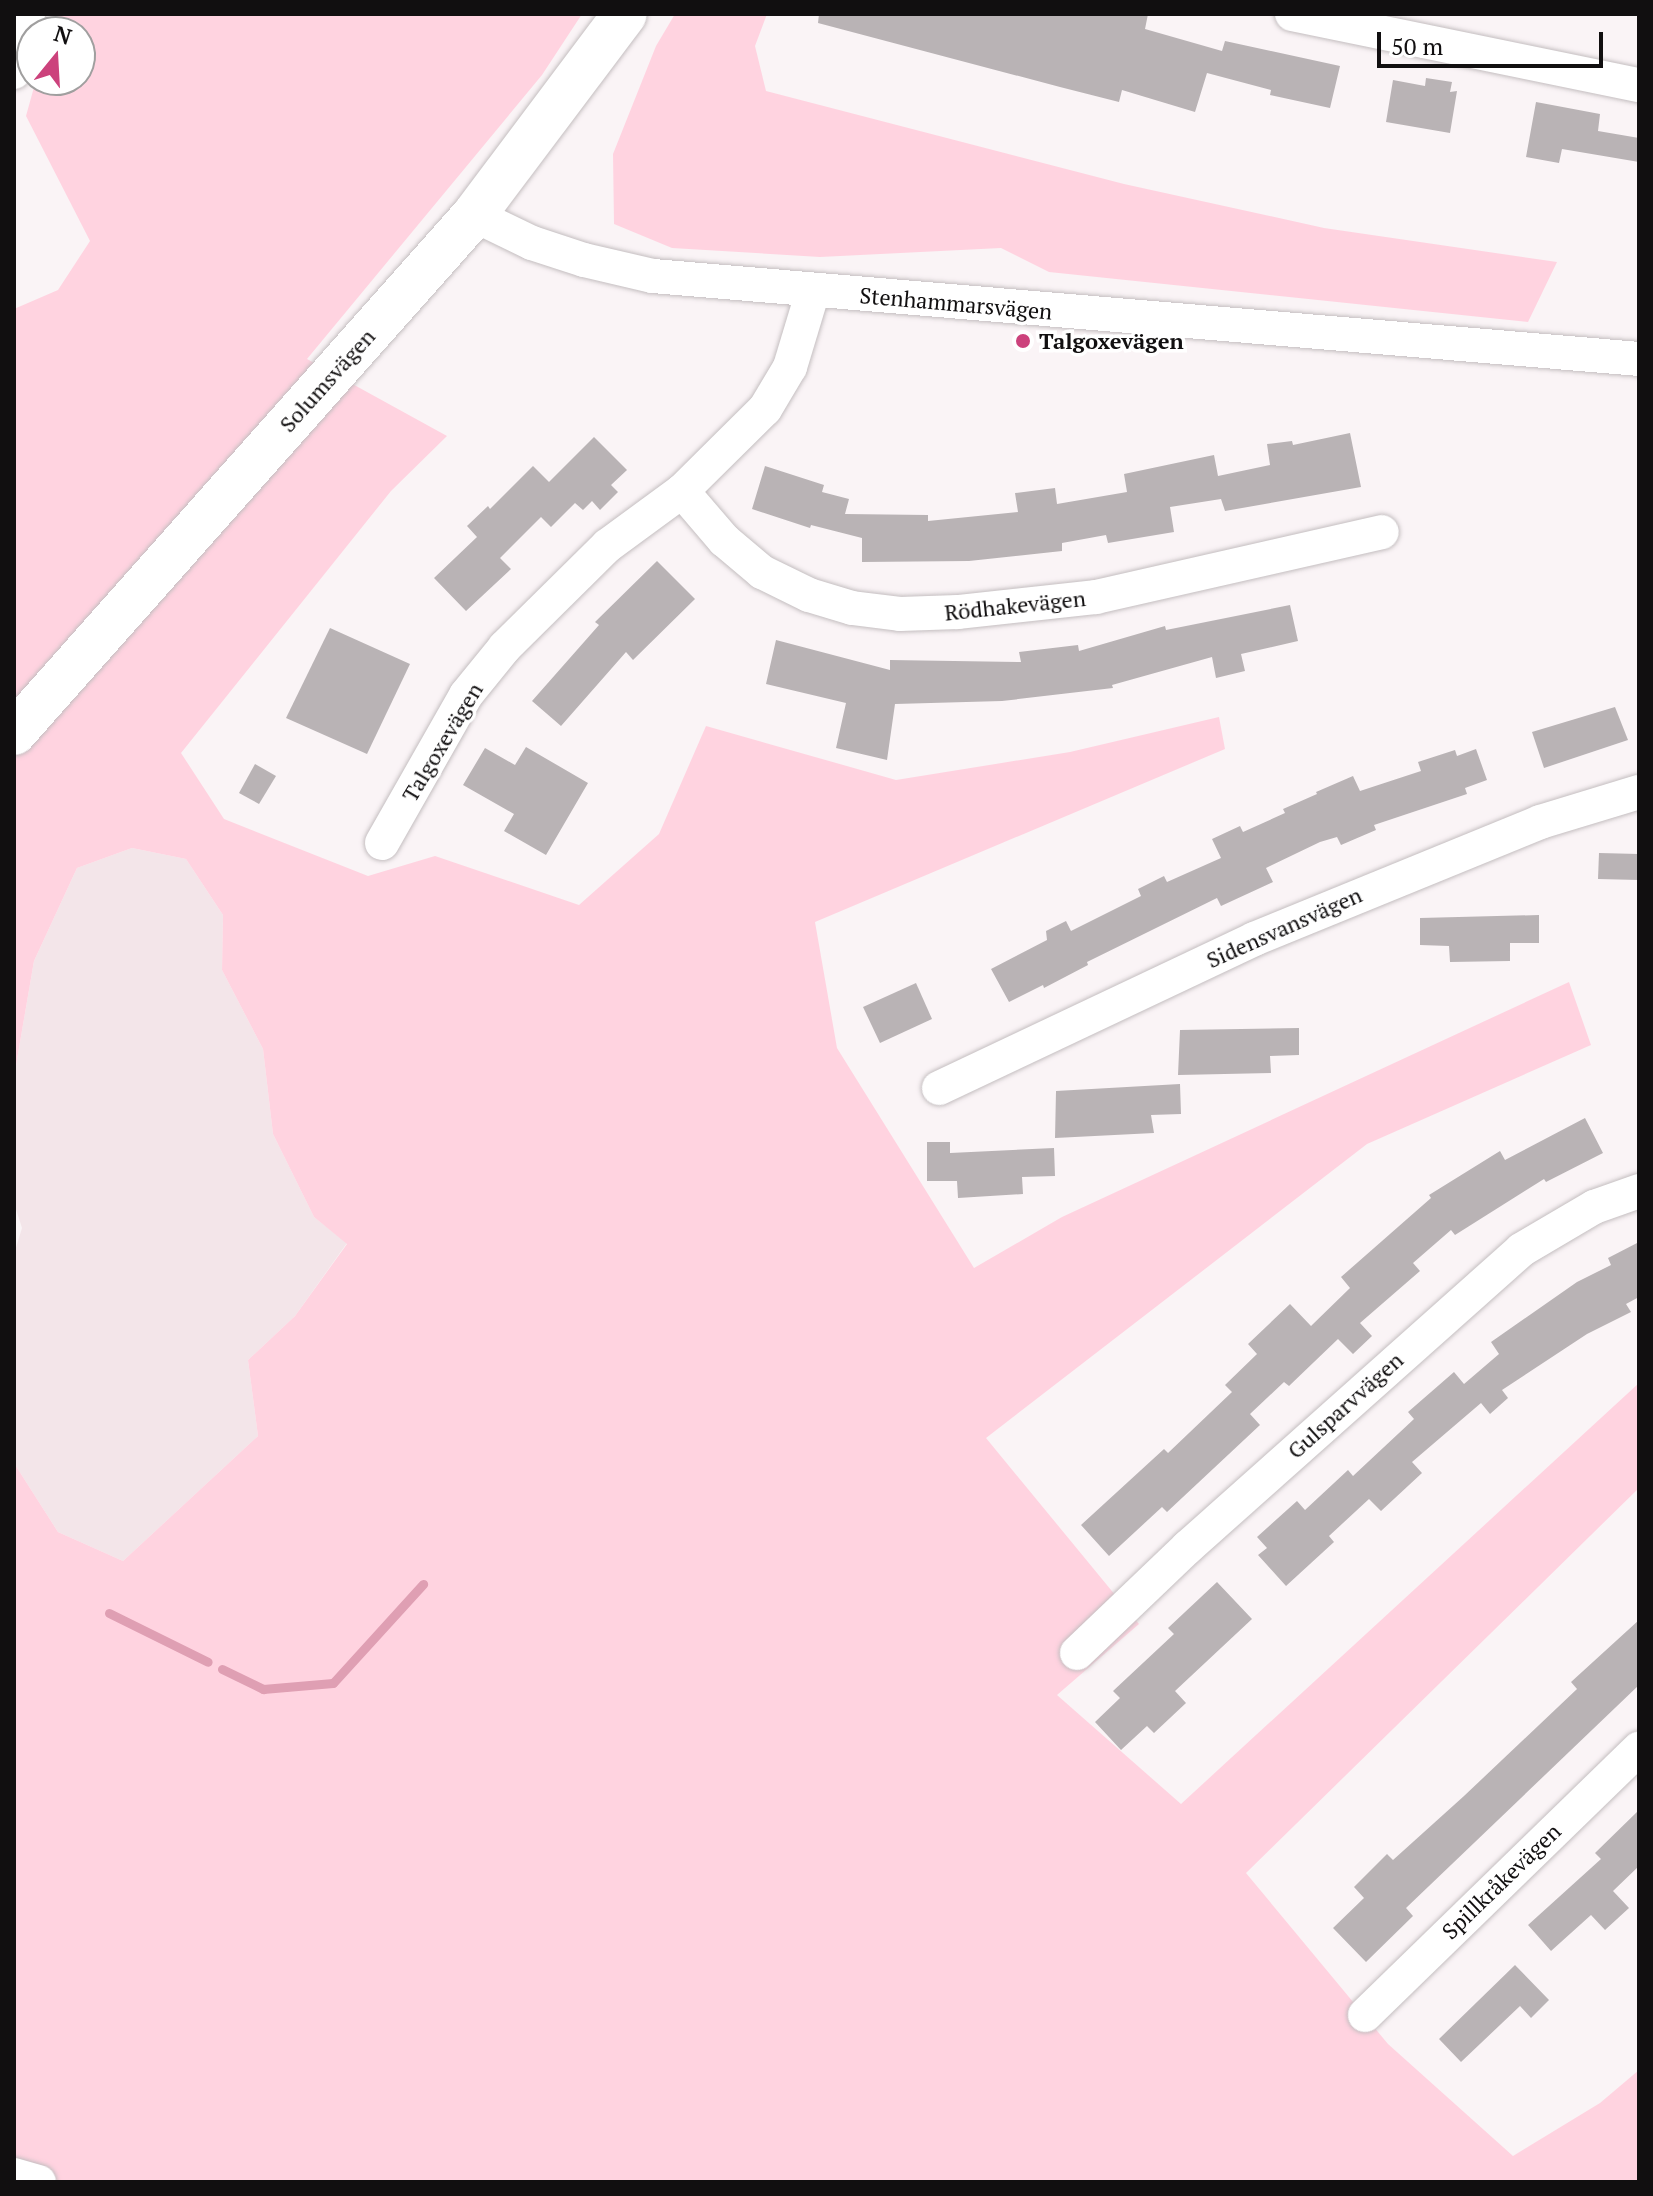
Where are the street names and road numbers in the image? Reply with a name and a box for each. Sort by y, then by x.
street label: Stenhammarsvägen [859,281,1053,325]
street label: Solumsvägen [274,323,380,437]
street label: Rödhakevägen [943,584,1087,626]
street label: Talgoxevägen [396,678,488,806]
street label: Sidensvansvägen [1202,881,1366,973]
street label: Gulsparvvägen [1282,1346,1408,1464]
street label: Spillkråkevägen [1436,1818,1566,1944]

